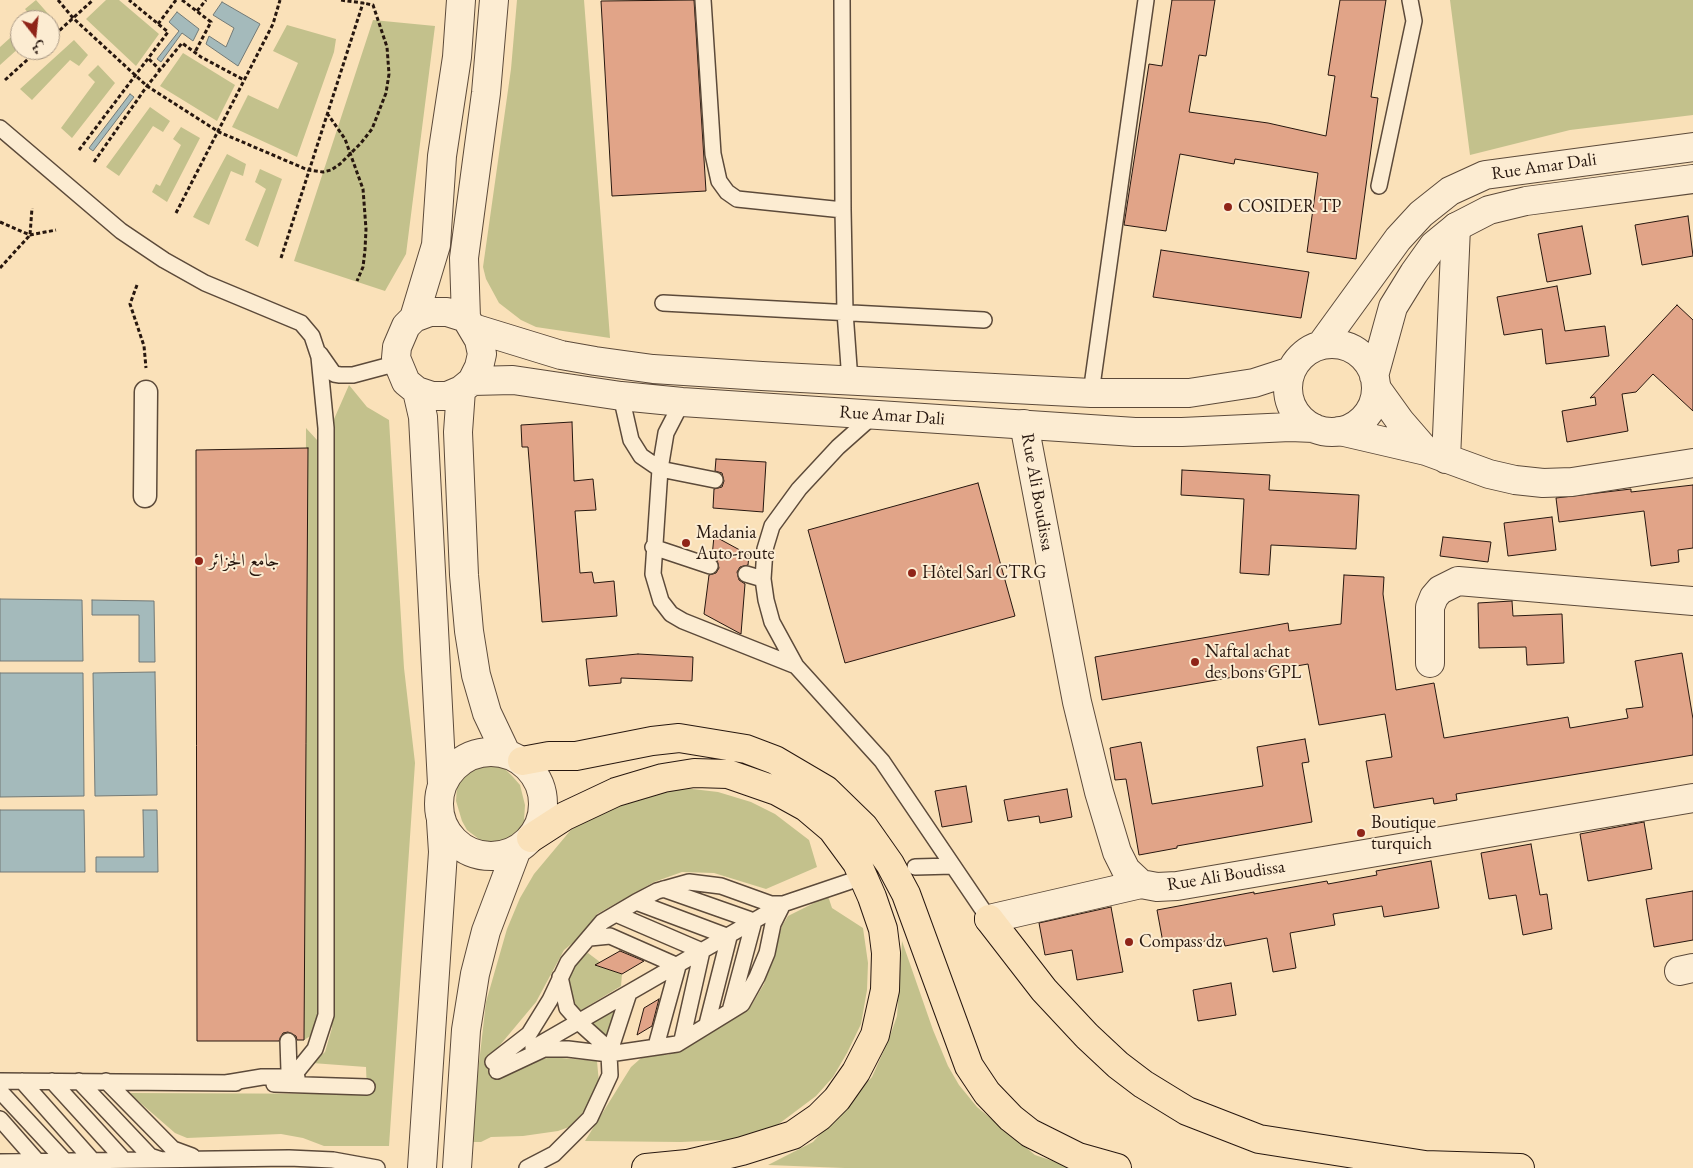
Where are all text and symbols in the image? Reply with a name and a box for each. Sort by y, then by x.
north arrow [10,10,60,60]
text: ش [30,38,48,59]
street label: Rue Amar Dali [1490,149,1598,185]
place label: COSIDER TP [1238,196,1341,218]
marker: COSIDER TP [1222,201,1234,213]
street label: Rue Amar Dali [839,402,945,430]
street label: Rue Ali Boudissa [1016,432,1058,552]
place label: Madania Auto-route [696,522,775,564]
marker: Madania Auto-route [680,537,692,549]
place label: جامع الجزائر [209,550,279,572]
marker: جامع الجزائر [193,555,205,567]
place label: Hôtel Sarl CTRG [922,562,1046,584]
marker: Hôtel Sarl CTRG [906,567,918,579]
place label: Naftal achat des bons GPL [1205,641,1301,684]
marker: Naftal achat des bons GPL [1189,656,1201,668]
place label: Boutique turquich [1371,812,1436,854]
marker: Boutique turquich [1355,827,1367,839]
street label: Rue Ali Boudissa [1166,856,1286,896]
place label: Compass dz [1139,931,1222,953]
marker: Compass dz [1123,936,1135,948]

